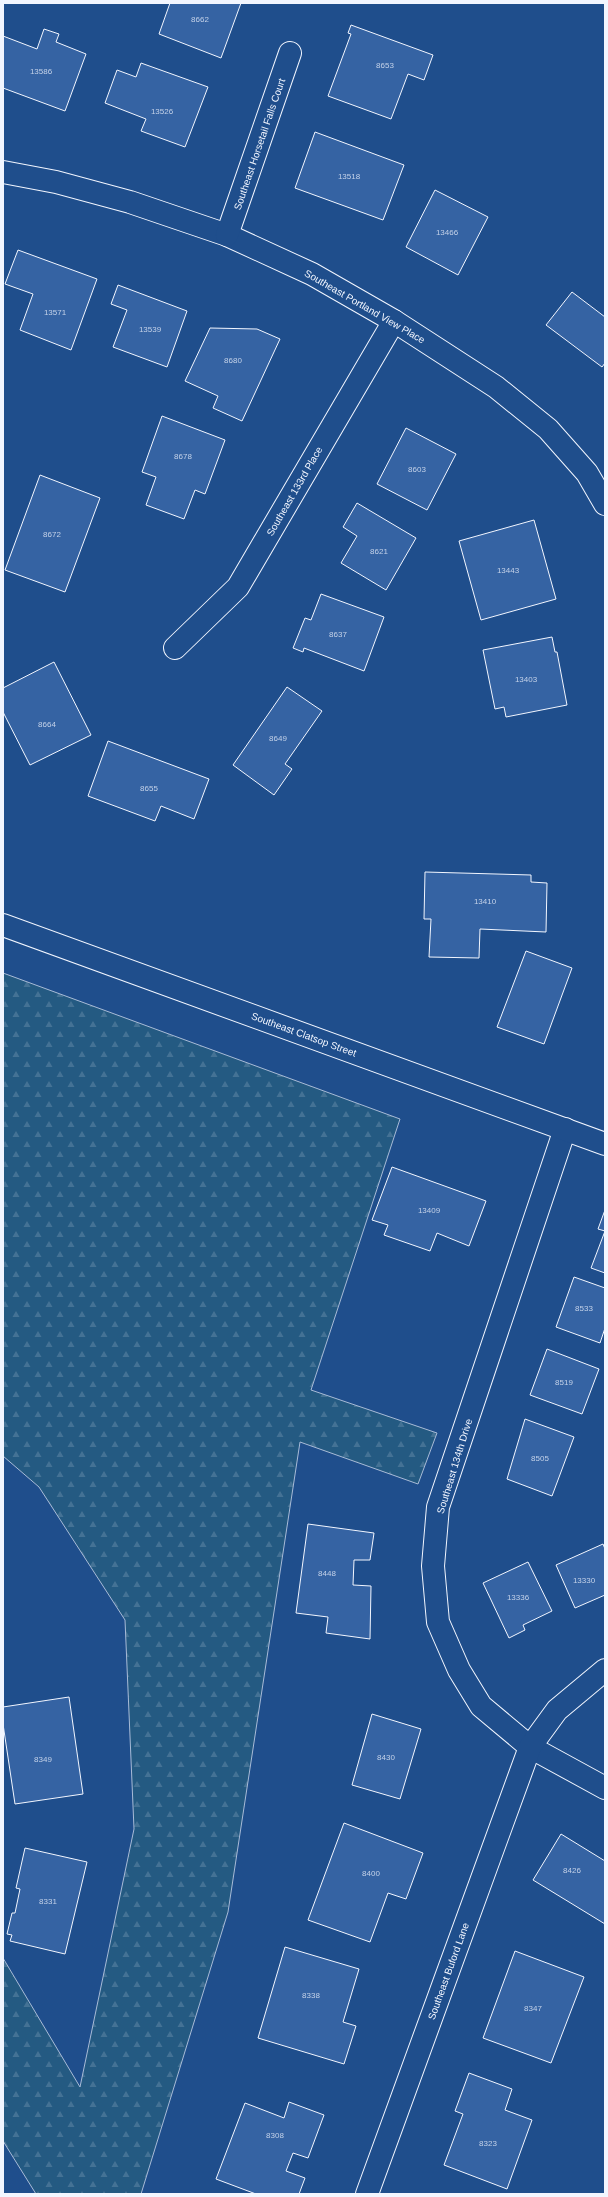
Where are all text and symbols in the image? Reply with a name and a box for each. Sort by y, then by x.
house number: 8662 [191,15,209,24]
house number: 8653 [376,61,394,70]
house number: 13586 [30,67,53,76]
street label: Southeast Horsetail Falls Court [232,77,287,211]
house number: 13526 [151,107,174,116]
house number: 13518 [338,172,361,181]
house number: 13466 [436,228,459,237]
street label: Southeast Portland View Place [303,267,427,346]
house number: 13571 [44,308,67,317]
house number: 13539 [139,325,162,334]
house number: 8680 [224,356,242,365]
street label: Southeast 133rd Place [264,444,325,538]
house number: 8678 [174,452,192,461]
house number: 8603 [408,465,426,474]
house number: 8672 [43,530,61,539]
house number: 8621 [370,547,388,556]
house number: 13443 [497,566,520,575]
house number: 8637 [329,630,347,639]
house number: 13403 [515,675,538,684]
house number: 8664 [38,720,56,729]
house number: 8649 [269,734,287,743]
house number: 8655 [140,784,158,793]
house number: 13410 [474,897,497,906]
street label: Southeast Clatsop Street [250,1010,358,1059]
house number: 13409 [418,1206,441,1215]
house number: 8533 [575,1304,593,1313]
house number: 8519 [555,1378,573,1387]
street label: Southeast 134th Drive [435,1417,474,1515]
house number: 8505 [531,1454,549,1463]
house number: 8448 [318,1569,336,1578]
house number: 13330 [573,1576,596,1585]
house number: 13336 [507,1593,530,1602]
house number: 8430 [377,1753,395,1762]
house number: 8349 [34,1755,52,1764]
house number: 8426 [563,1866,581,1875]
house number: 8400 [362,1869,380,1878]
house number: 8331 [39,1897,57,1906]
street label: Southeast Buford Lane [426,1921,471,2021]
house number: 8338 [302,1991,320,2000]
house number: 8347 [524,2004,542,2013]
house number: 8308 [266,2131,284,2140]
house number: 8323 [479,2139,497,2148]

